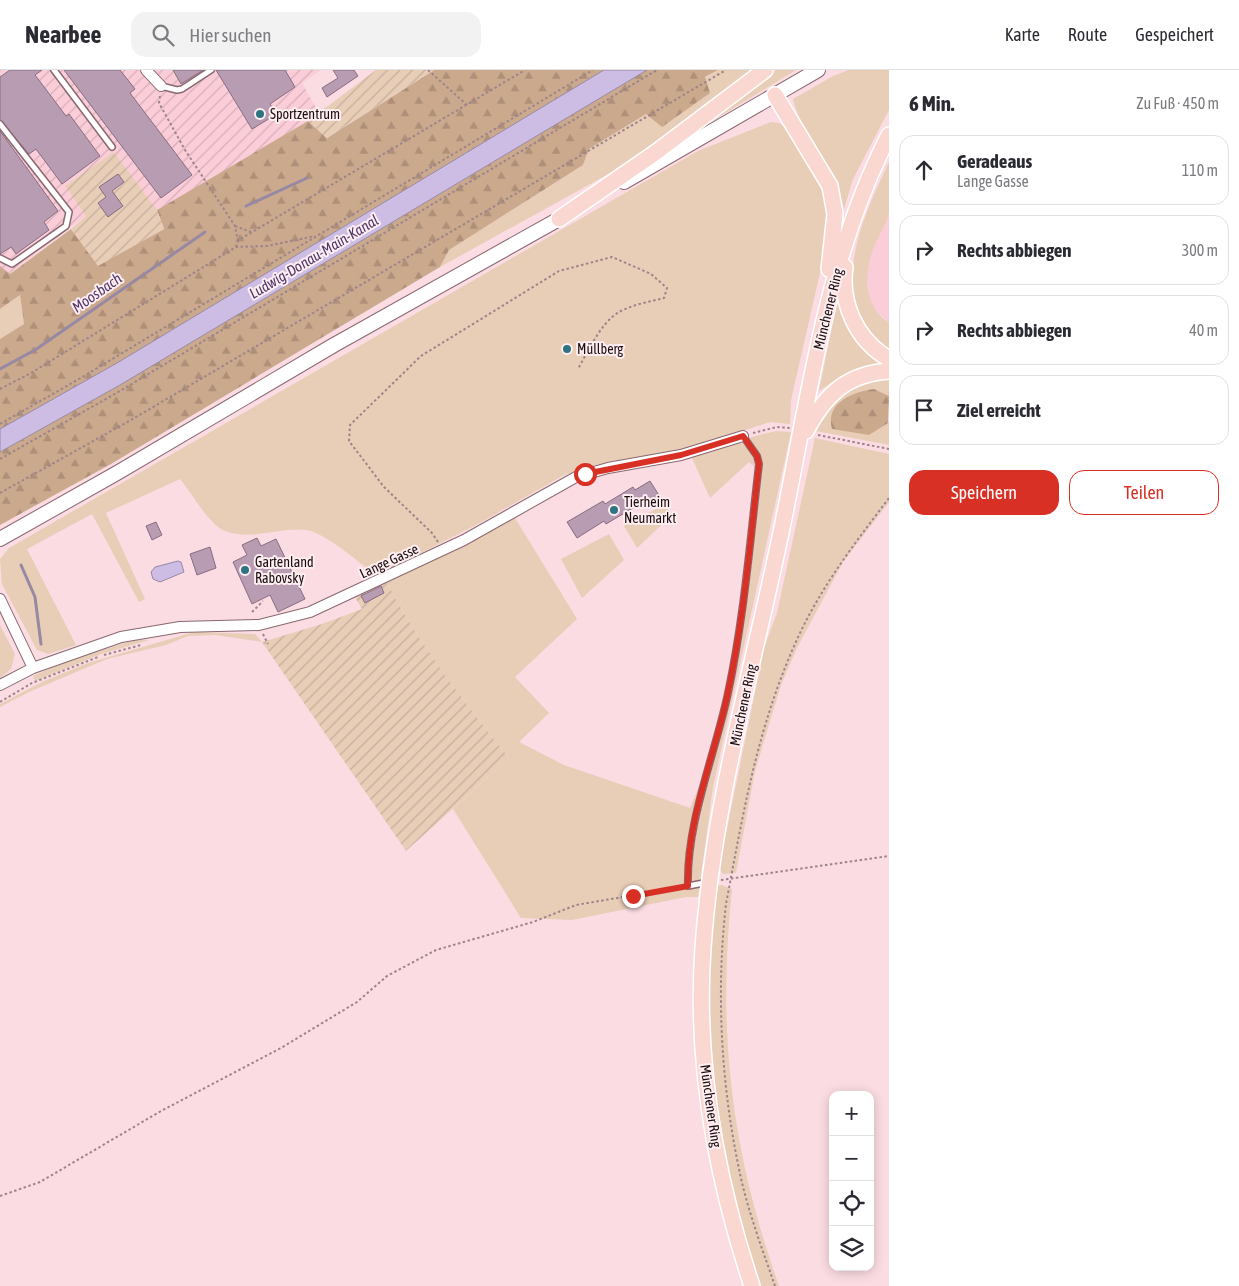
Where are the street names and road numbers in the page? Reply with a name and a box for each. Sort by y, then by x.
street label: Münchener Ring [810,267,846,351]
street label: Lange Gasse [357,540,421,582]
street label: Münchener Ring [726,663,760,747]
street label: Münchener Ring [697,1064,725,1148]

